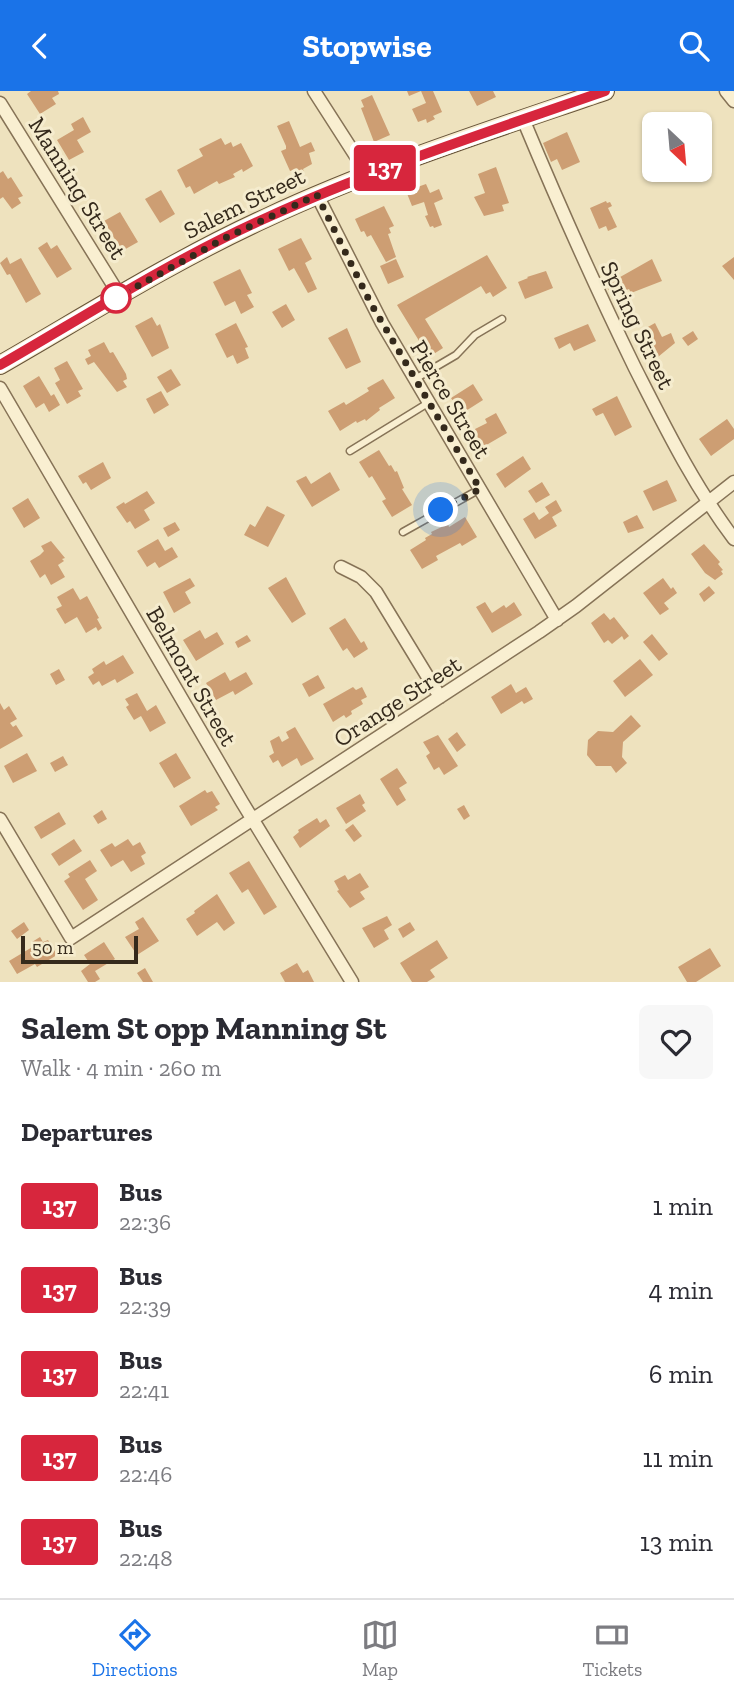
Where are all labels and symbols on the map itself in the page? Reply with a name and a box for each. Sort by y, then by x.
street label: Manning Street [23,111,133,265]
north arrow [642,112,712,182]
line badge: 137 [345,145,425,191]
street label: Salem Street [179,161,310,245]
street label: Spring Street [595,256,681,394]
unlabelled marker [101,283,131,313]
street label: Pierce Street [404,335,498,464]
your location [423,492,458,527]
street label: Belmont Street [140,601,244,751]
street label: Orange Street [328,649,466,753]
scale bar [21,933,138,965]

